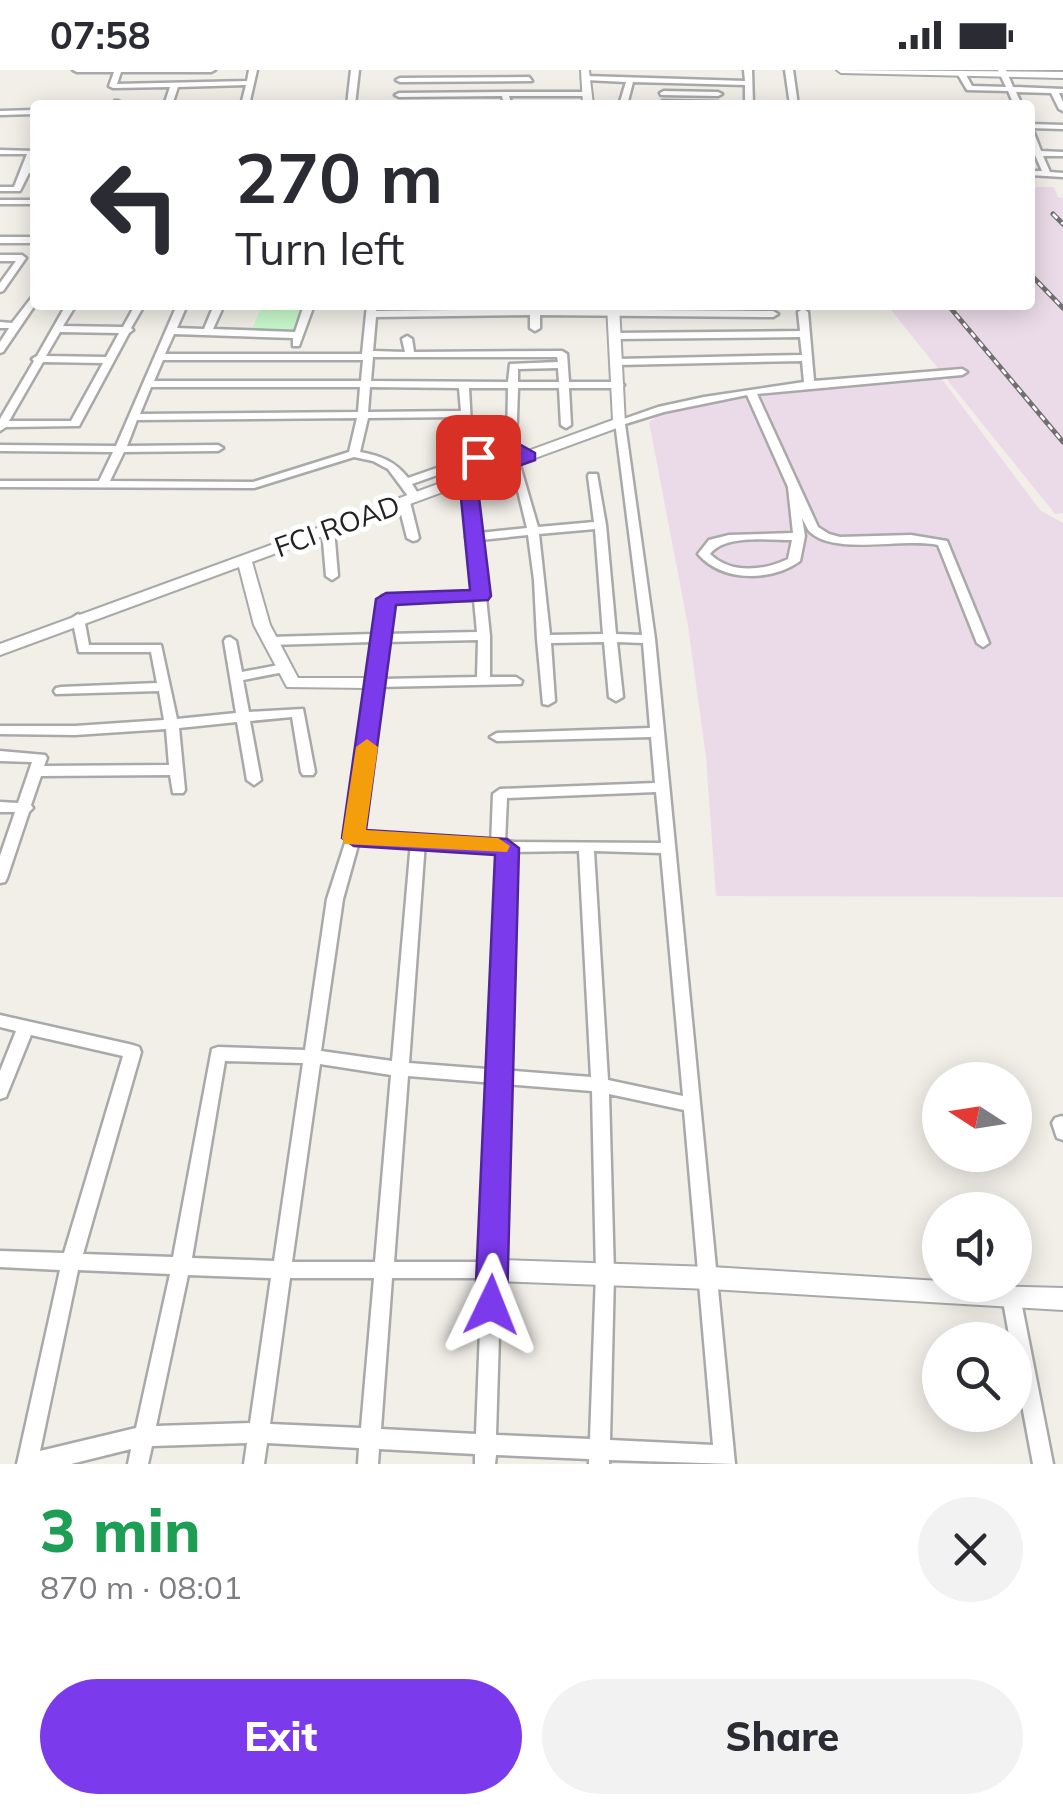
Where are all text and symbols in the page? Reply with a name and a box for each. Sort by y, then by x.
text: 07:58 [50,11,151,59]
text: 270 m [235,133,443,221]
icon: left [70,140,200,270]
text: Turn left [235,220,404,276]
pin [436,415,521,500]
icon: arrive [451,430,506,485]
street label: FCI ROAD [269,487,404,564]
north arrow [922,1062,1032,1172]
map controls [922,1062,1032,1432]
button: sound [922,1192,1032,1302]
position arrow [439,1253,543,1357]
button: search [922,1322,1032,1432]
text: 3 min [40,1492,201,1567]
button: close [918,1497,1023,1602]
text: 870 m · 08:01 [40,1567,242,1607]
button: Exit [40,1679,522,1794]
button: Share [542,1679,1023,1794]

